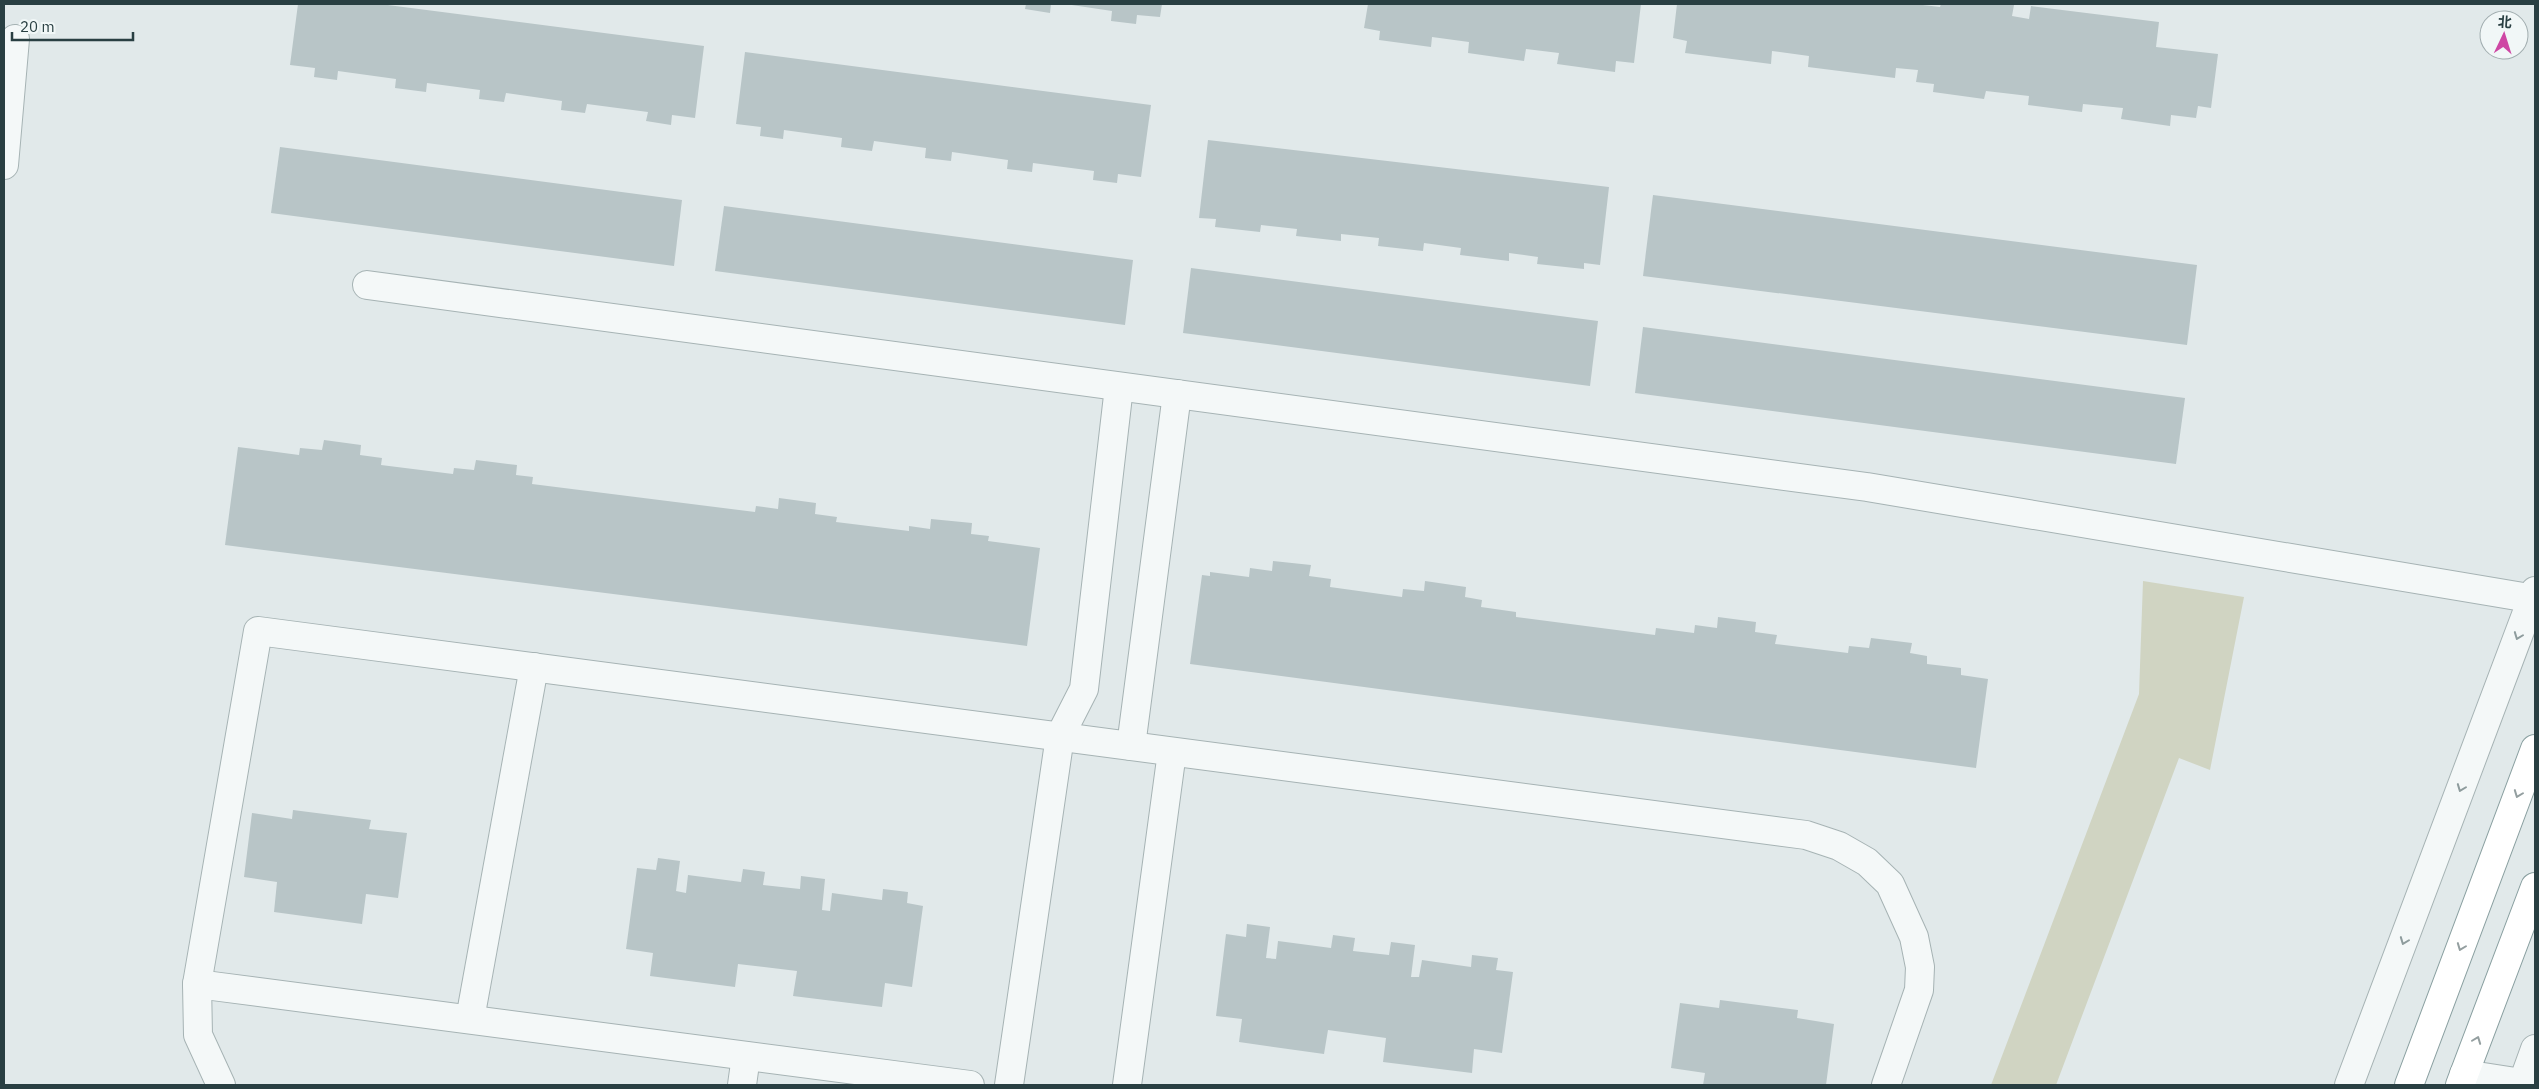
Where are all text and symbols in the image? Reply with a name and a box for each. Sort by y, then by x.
scale bar [12,10,134,42]
north arrow [2479,10,2529,60]
text: 北 [2497,13,2513,31]
text: 20 m [20,17,55,36]
one-way arrow [2514,632,2524,640]
one-way arrow [2457,784,2467,792]
one-way arrow [2514,790,2524,798]
one-way arrow [2399,936,2409,944]
one-way arrow [2457,942,2467,950]
one-way arrow [2471,1036,2481,1044]

